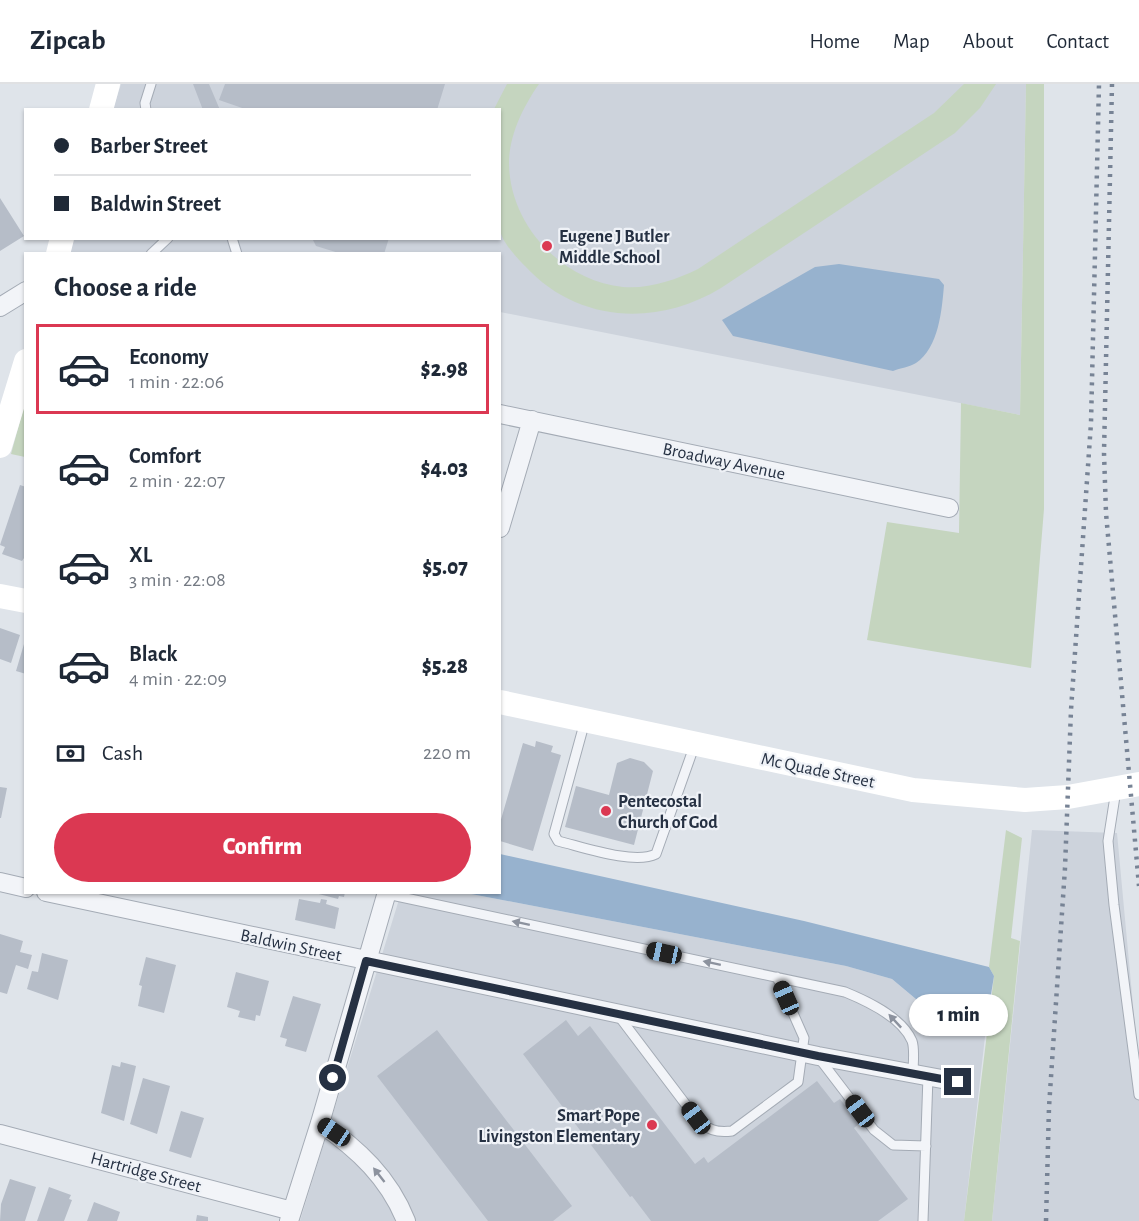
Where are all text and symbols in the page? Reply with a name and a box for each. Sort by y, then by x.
text: Zipcab [30,27,106,55]
text: Home [809,31,860,52]
text: Map [893,31,930,52]
text: About [963,31,1013,52]
text: Contact [1046,31,1109,52]
text: Barber Street [90,135,208,157]
text: Baldwin Street [90,193,221,215]
place label: Eugene J Butler Middle School [559,228,670,267]
marker: Eugene J Butler Middle School [540,239,554,253]
text: Choose a ride [54,274,197,301]
icon: car [57,342,111,396]
text: Economy [129,346,209,368]
text: $2.98 [421,358,468,380]
text: 1 min · 22:06 [129,372,224,392]
street label: Broadway Avenue [661,440,787,484]
icon: car [57,441,111,495]
text: Comfort [129,445,201,467]
text: $4.03 [421,457,468,479]
text: 2 min · 22:07 [129,471,225,491]
icon: car [57,540,111,594]
text: XL [129,544,152,566]
text: $5.07 [422,556,468,578]
text: 3 min · 22:08 [129,570,226,590]
icon: car [57,639,111,693]
text: Black [129,643,177,665]
text: $5.28 [422,655,468,677]
text: 4 min · 22:09 [129,669,227,689]
icon: cash [54,737,87,770]
text: Cash [102,742,143,764]
text: 220 m [423,743,471,763]
street label: Mc Quade Street [759,750,876,792]
place label: Pentecostal Church of God [618,793,718,832]
marker: Pentecostal Church of God [599,804,613,818]
button: Confirm [54,813,471,882]
one-way arrow [512,917,530,927]
street label: Baldwin Street [239,926,343,966]
car [645,940,683,966]
one-way arrow [703,958,721,968]
car [770,978,802,1018]
callout: 1 min [908,995,1008,1037]
text: 1 min [937,1005,980,1025]
one-way arrow [888,1014,902,1029]
route start [319,1064,346,1091]
route end [944,1068,971,1095]
car [842,1091,878,1131]
car [678,1098,714,1138]
place label: Smart Pope Livingston Elementary [478,1107,641,1146]
car [314,1114,354,1150]
marker: Smart Pope Livingston Elementary [645,1118,659,1132]
street label: Hartridge Street [89,1150,203,1196]
one-way arrow [372,1167,385,1183]

